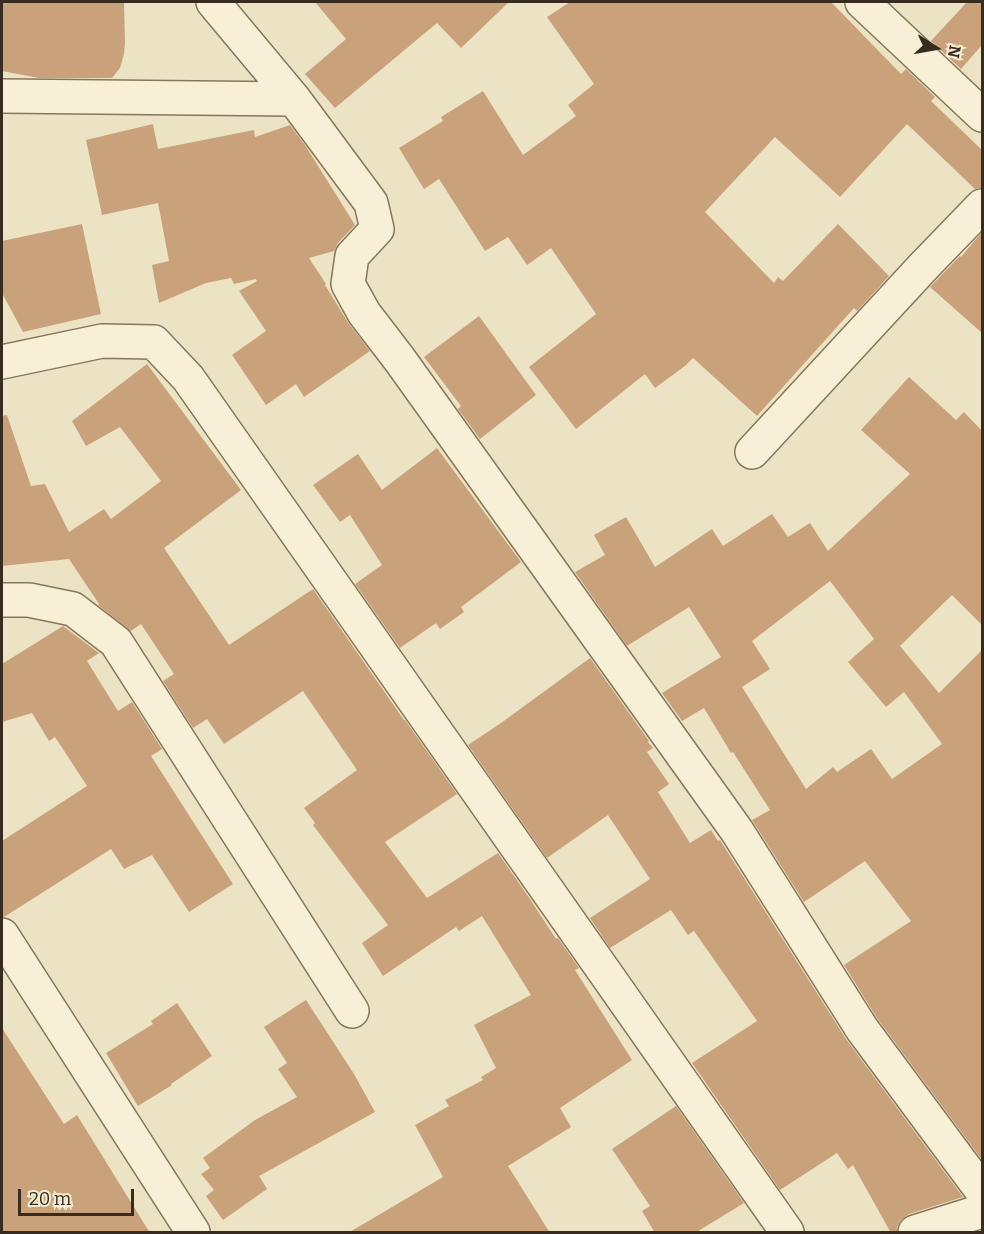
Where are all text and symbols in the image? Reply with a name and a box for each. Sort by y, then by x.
north arrow [906,18,966,78]
text: N [944,44,965,59]
scale bar [21,1177,136,1215]
text: 20 m [29,1188,71,1210]

